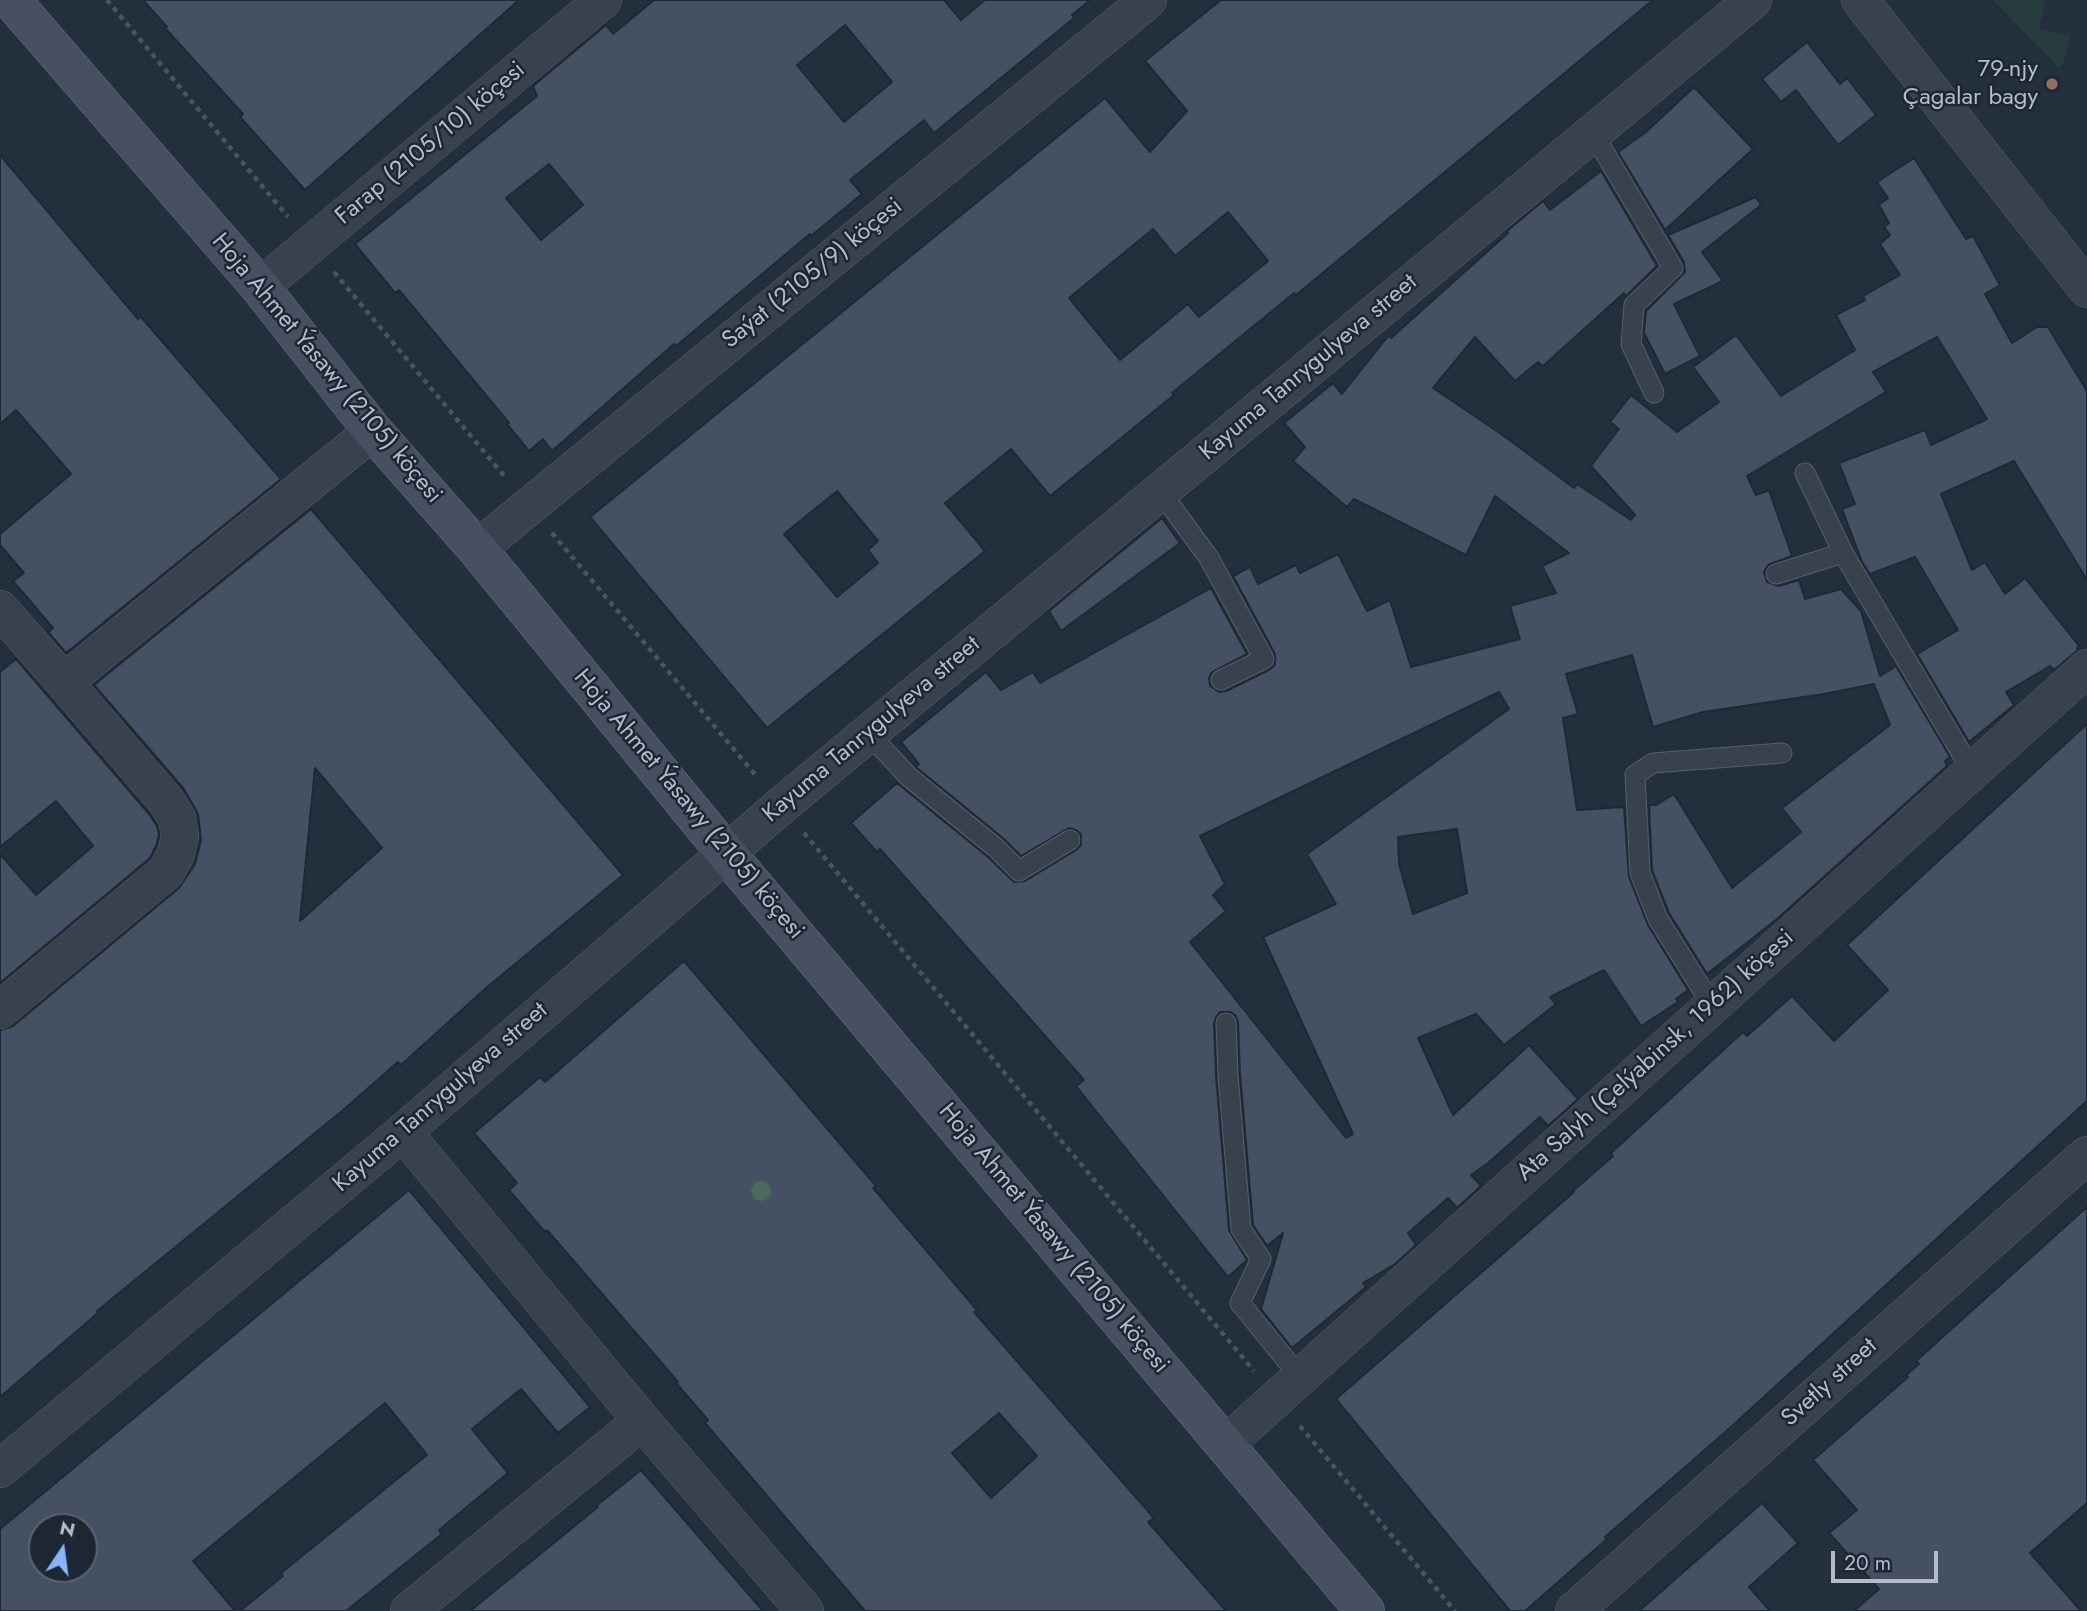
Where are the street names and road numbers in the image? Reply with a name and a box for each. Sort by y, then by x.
street label: Farap (2105/10) köçesi [330,56,532,232]
street label: Saýat (2105/9) köçesi [717,193,909,355]
street label: Hoja Ahmet Ýasawy (2105) köçesi [205,228,447,510]
street label: Kayuma Tanrygulyeva street [1195,269,1423,467]
street label: Kayuma Tanrygulyeva street [758,631,986,829]
street label: Hoja Ahmet Ýasawy (2105) köçesi [567,664,809,946]
street label: Ata Salyh (Çelýabinsk, 1962) köçesi [1512,924,1800,1188]
street label: Kayuma Tanrygulyeva street [328,997,554,1199]
street label: Hoja Ahmet Ýasawy (2105) köçesi [932,1098,1174,1380]
street label: Svetly street [1776,1333,1884,1433]

